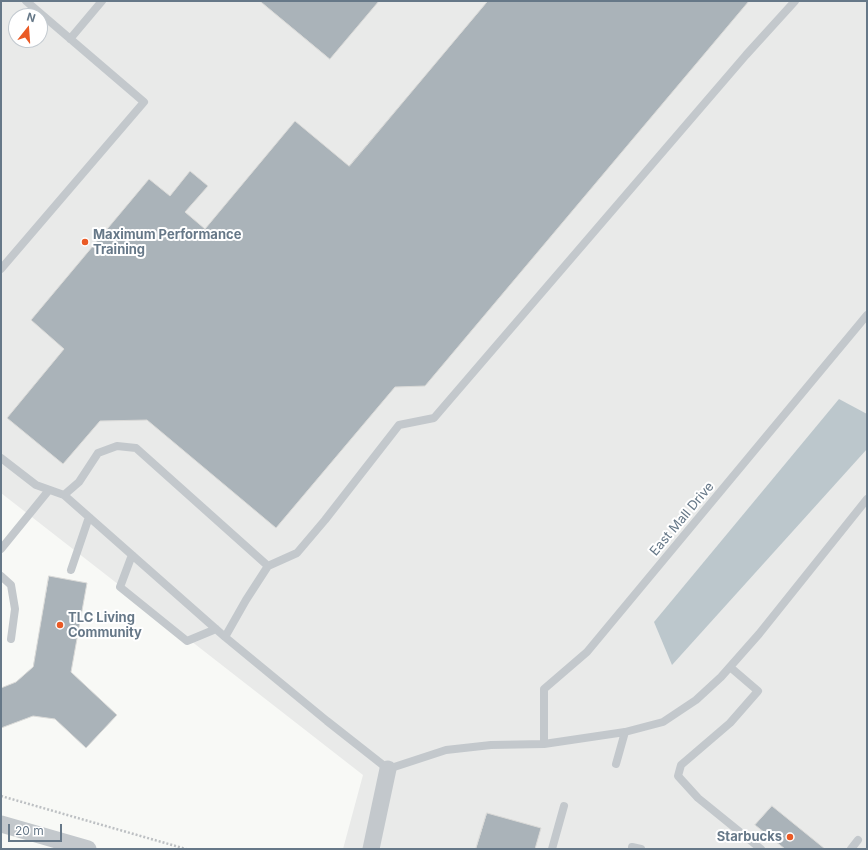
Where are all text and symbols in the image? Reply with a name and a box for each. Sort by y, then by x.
north arrow [8,8,48,48]
text: N [25,10,37,25]
place label: Maximum Performance Training [93,227,241,258]
marker: Maximum Performance Training [80,237,90,247]
street label: East Mall Drive [647,479,717,559]
place label: TLC Living Community [68,610,142,641]
marker: TLC Living Community [55,620,65,630]
scale bar [10,816,64,842]
text: 20 m [15,823,44,838]
place label: Starbucks [717,829,782,845]
marker: Starbucks [785,832,795,842]

